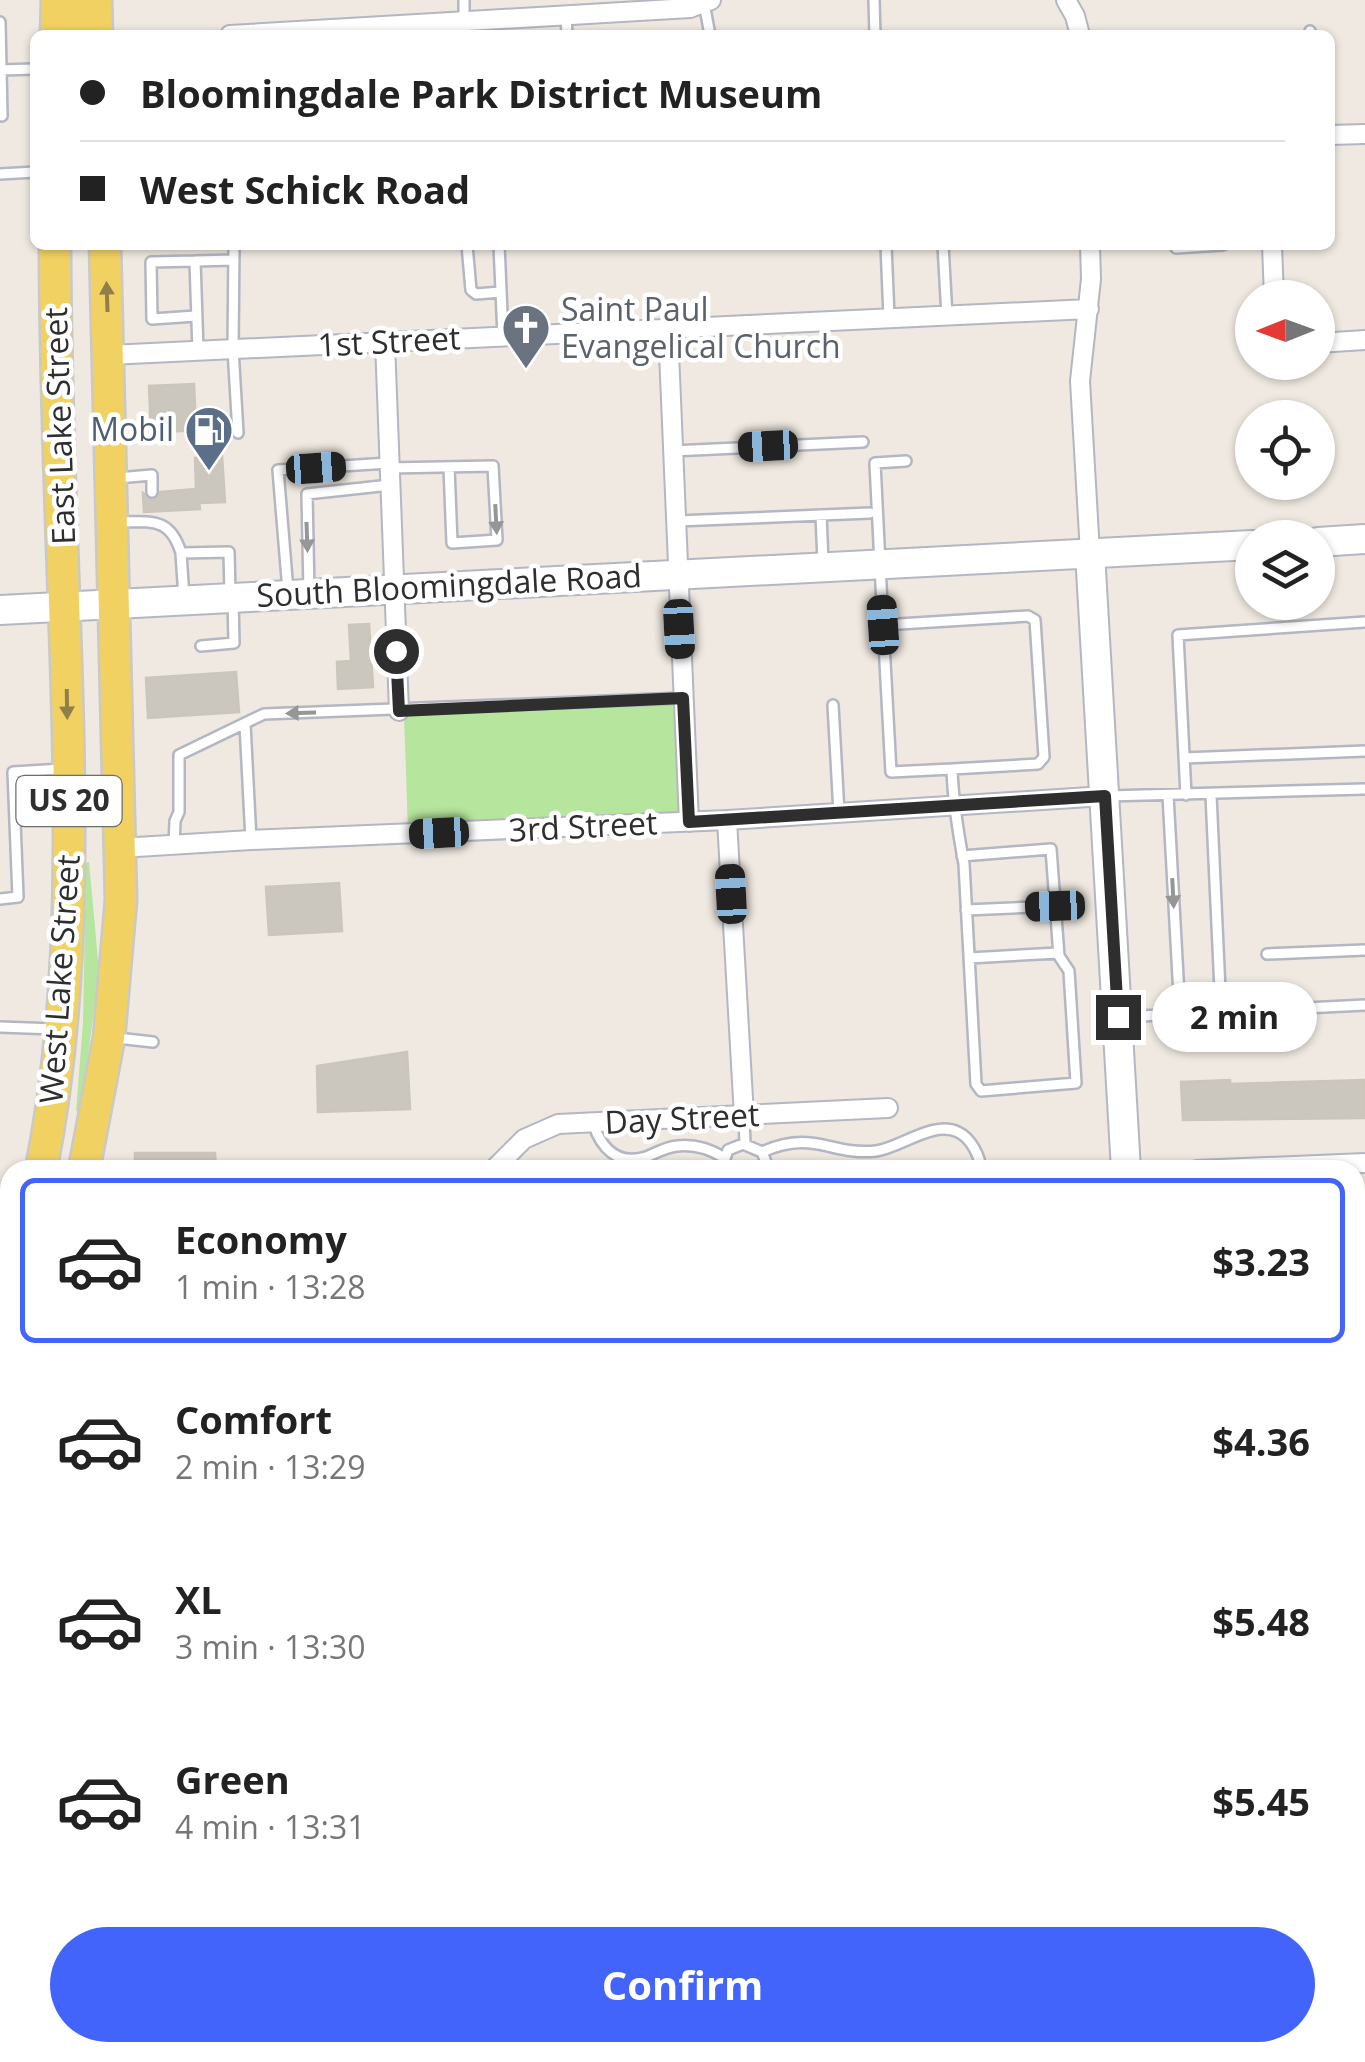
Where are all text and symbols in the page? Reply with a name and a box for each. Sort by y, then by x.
text: Bloomingdale Park District Museum [140,67,822,119]
text: West Schick Road [140,163,470,215]
north arrow [1235,280,1335,380]
map controls [1235,280,1335,620]
one-way arrow [98,281,114,313]
place label: Saint Paul Evangelical Church [561,287,841,367]
church icon: Saint Paul Evangelical Church [500,302,552,370]
street label: East Lake Street [33,307,84,545]
street label: 1st Street [317,315,461,366]
button: locate [1235,400,1335,500]
fuel station icon: Mobil [183,404,235,472]
place label: Mobil [90,407,174,450]
car [737,429,799,463]
car [285,451,347,485]
one-way arrow [488,503,504,535]
button: layers [1235,520,1335,620]
one-way arrow [299,521,315,553]
street label: South Bloomingdale Road [255,553,643,616]
car [866,594,900,656]
car [662,598,696,660]
route start [374,629,419,674]
one-way arrow [59,688,75,720]
one-way arrow [285,706,317,722]
road number: US 20 [17,776,122,826]
street label: 3rd Street [508,800,658,851]
car [408,816,470,850]
street label: West Lake Street [28,853,89,1105]
car [714,863,748,925]
one-way arrow [1165,877,1181,909]
car [1024,890,1086,922]
callout: 2 min [1153,982,1318,1052]
route end [1096,995,1141,1040]
text: 2 min [1190,995,1279,1038]
street label: Day Street [604,1092,760,1143]
text: Economy [175,1213,347,1265]
icon: car [55,1216,145,1306]
text: $3.23 [1212,1235,1310,1287]
text: 1 min · 13:28 [175,1265,366,1308]
text: Comfort [175,1393,332,1445]
icon: car [55,1396,145,1486]
text: $4.36 [1212,1415,1310,1467]
text: 2 min · 13:29 [175,1445,366,1488]
text: XL [175,1573,222,1625]
icon: car [55,1576,145,1666]
text: $5.48 [1212,1595,1310,1647]
text: 3 min · 13:30 [175,1625,366,1668]
text: Green [175,1753,290,1805]
icon: car [55,1756,145,1846]
text: $5.45 [1212,1775,1310,1827]
text: 4 min · 13:31 [175,1805,366,1848]
button: Confirm [50,1927,1315,2042]

